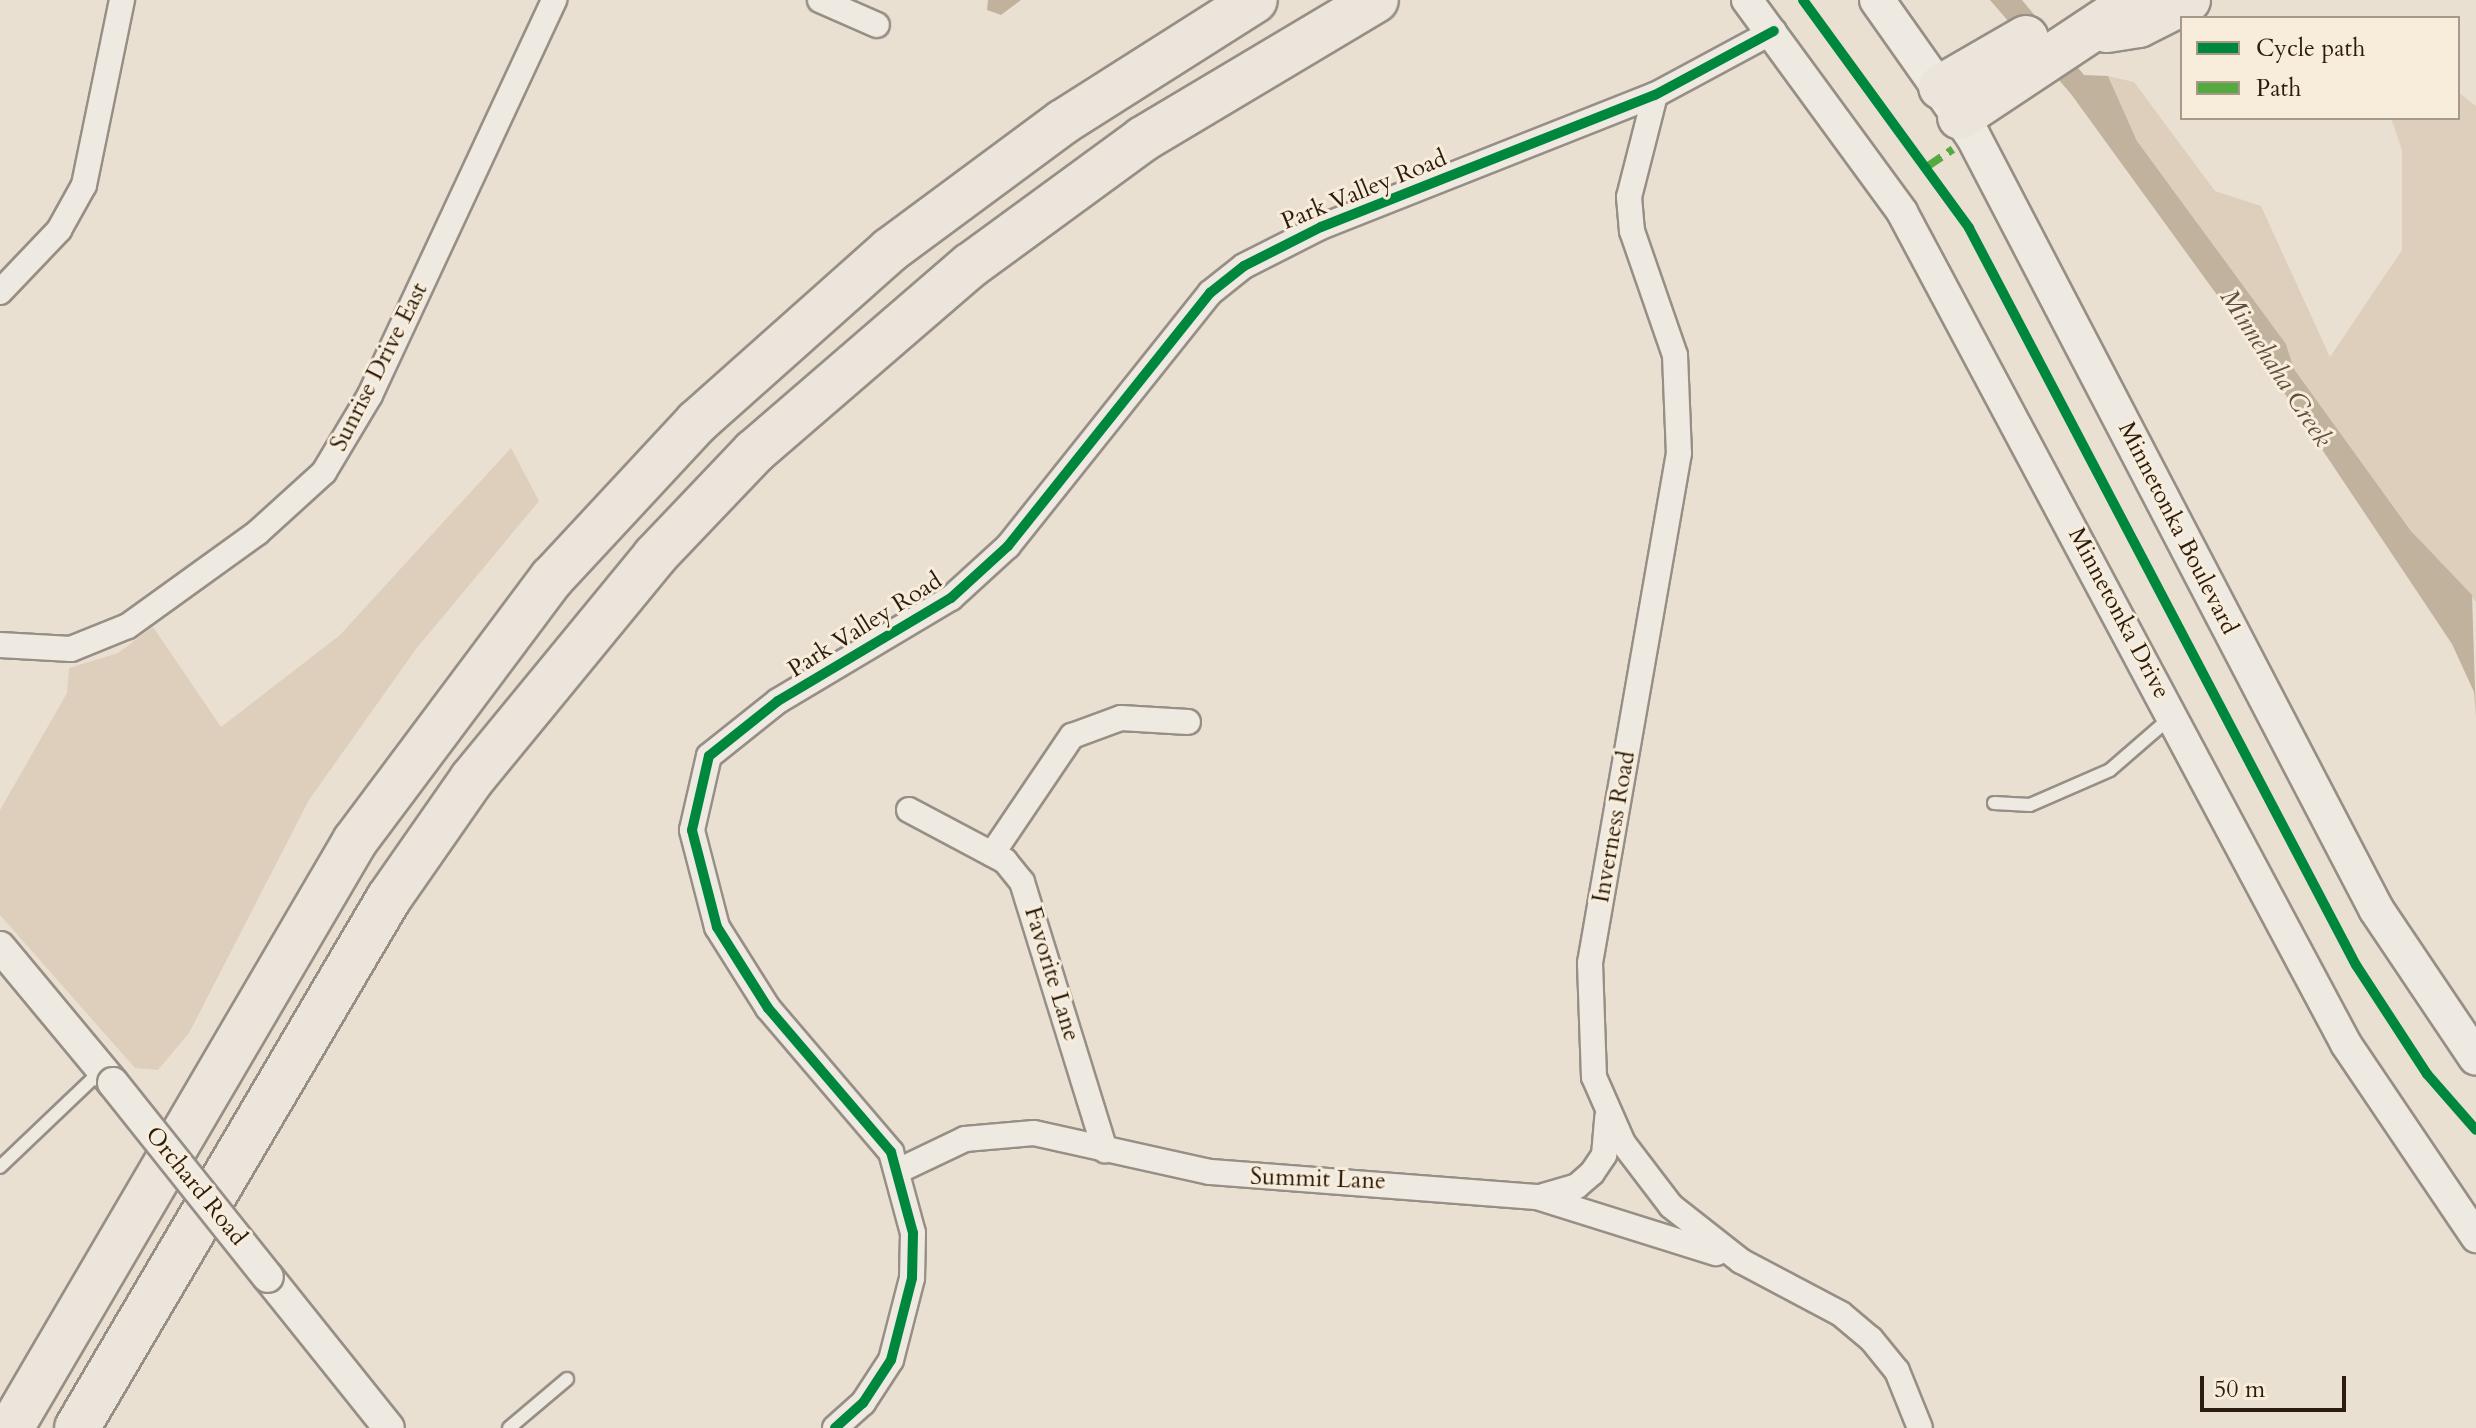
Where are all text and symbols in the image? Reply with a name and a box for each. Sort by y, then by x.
legend [2180,16,2460,120]
text: Cycle path [2256,32,2365,65]
text: Path [2256,72,2301,105]
street label: Park Valley Road [1277,144,1451,236]
street label: Sunrise Drive East [324,278,434,456]
water label: Minnehaha Creek [2213,283,2339,453]
street label: Minnetonka Boulevard [2112,417,2244,639]
street label: Minnetonka Drive [2062,523,2176,703]
street label: Park Valley Road [783,566,947,684]
street label: Inverness Road [1586,749,1642,905]
street label: Favorite Lane [1018,903,1086,1045]
street label: Orchard Road [139,1121,253,1251]
street label: Summit Lane [1250,1162,1386,1196]
scale bar [2204,1360,2350,1410]
text: 50 m [2214,1373,2265,1406]

